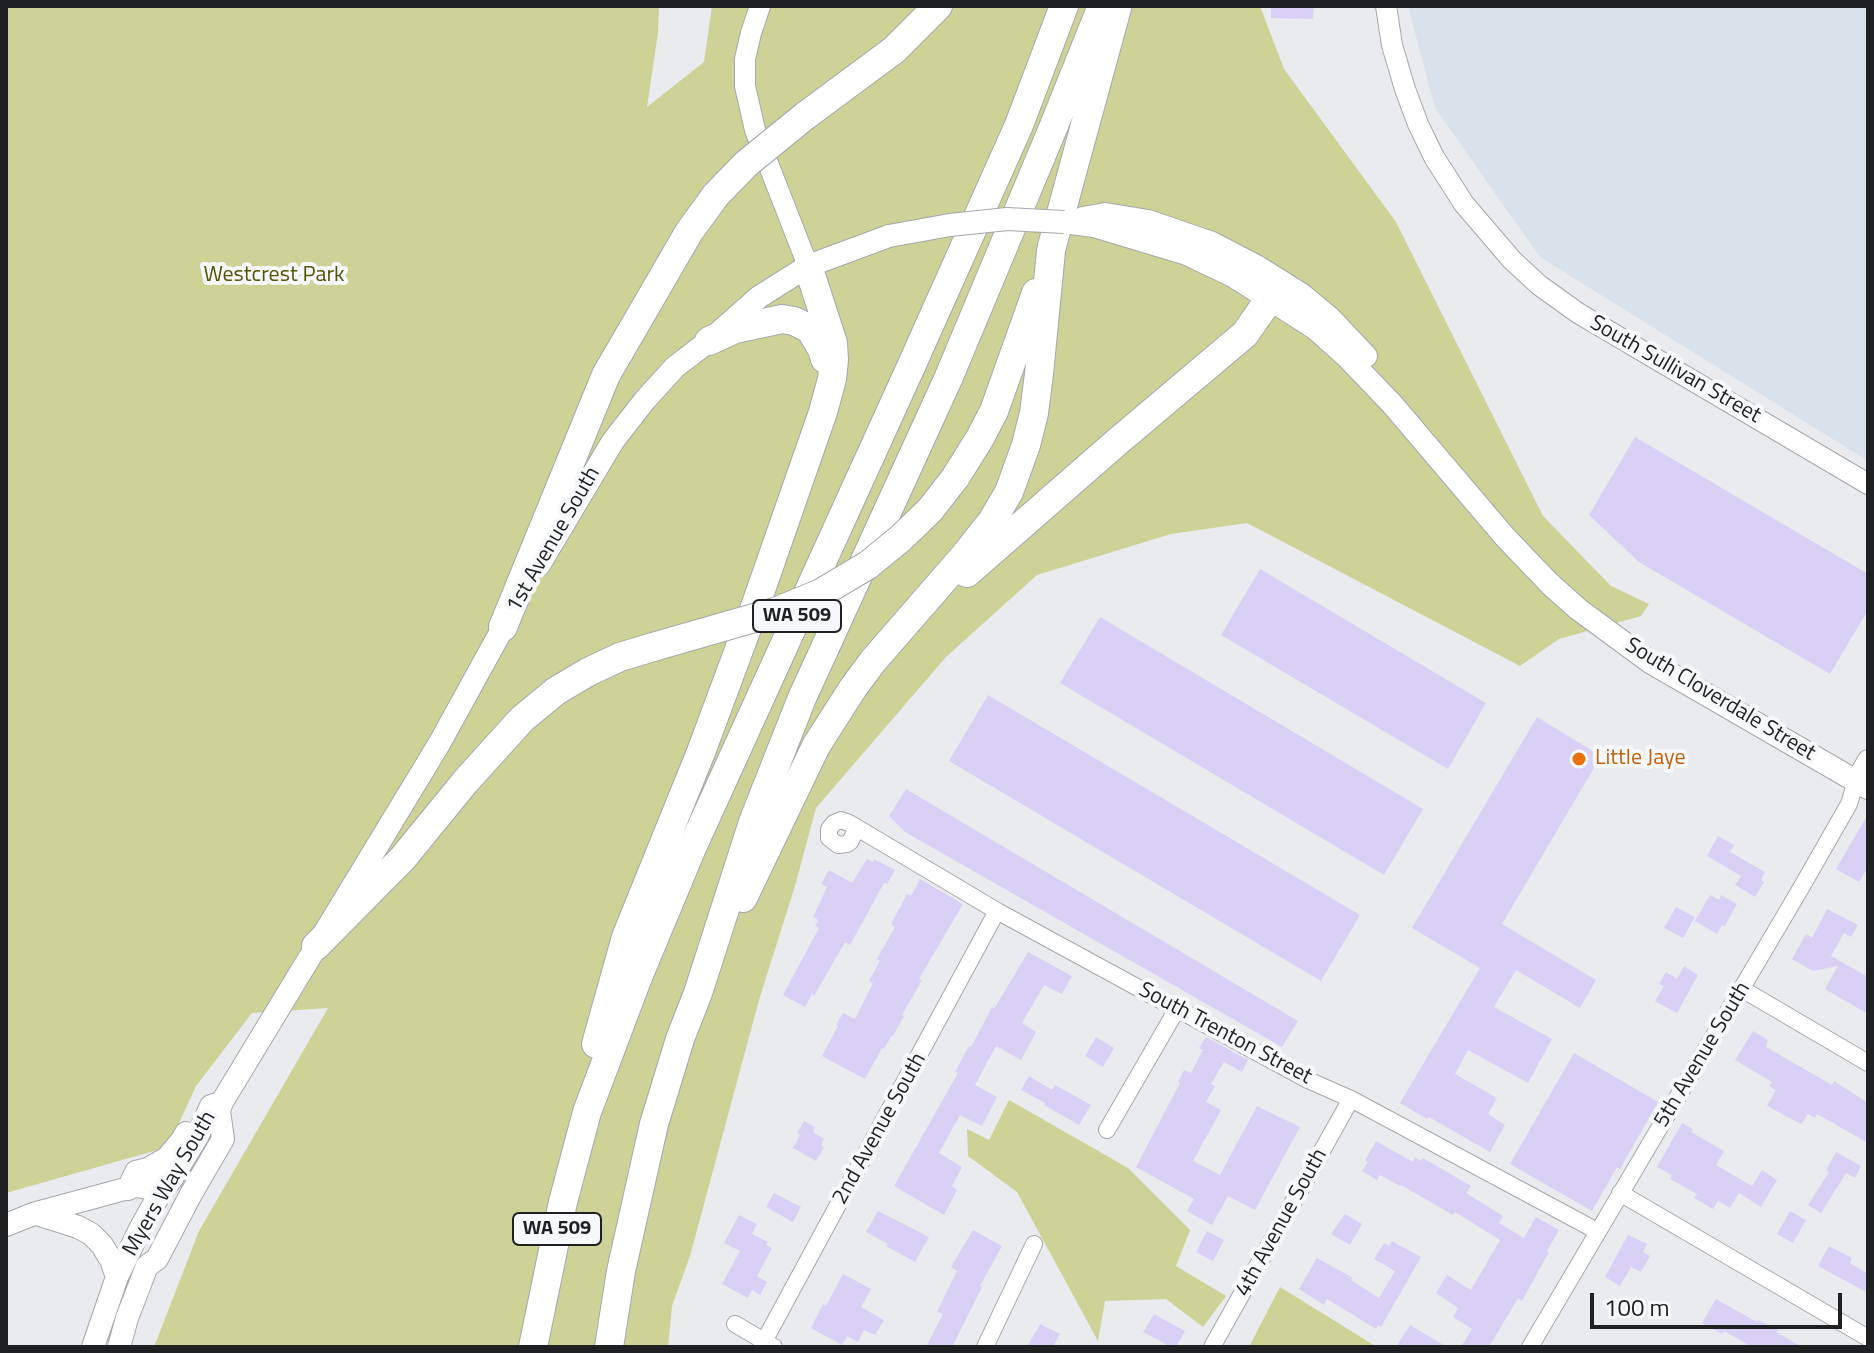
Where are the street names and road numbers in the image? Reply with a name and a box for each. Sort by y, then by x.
street label: South Sullivan Street [1585,310,1765,430]
street label: 1st Avenue South [502,463,606,617]
road number: WA 509 [753,600,841,632]
street label: South Cloverdale Street [1620,633,1820,767]
street label: South Trenton Street [1134,977,1316,1091]
street label: 5th Avenue South [1649,977,1757,1133]
street label: 2nd Avenue South [827,1049,933,1209]
street label: Myers Way South [118,1107,222,1261]
street label: 4th Avenue South [1230,1144,1334,1302]
road number: WA 509 [513,1213,601,1245]

